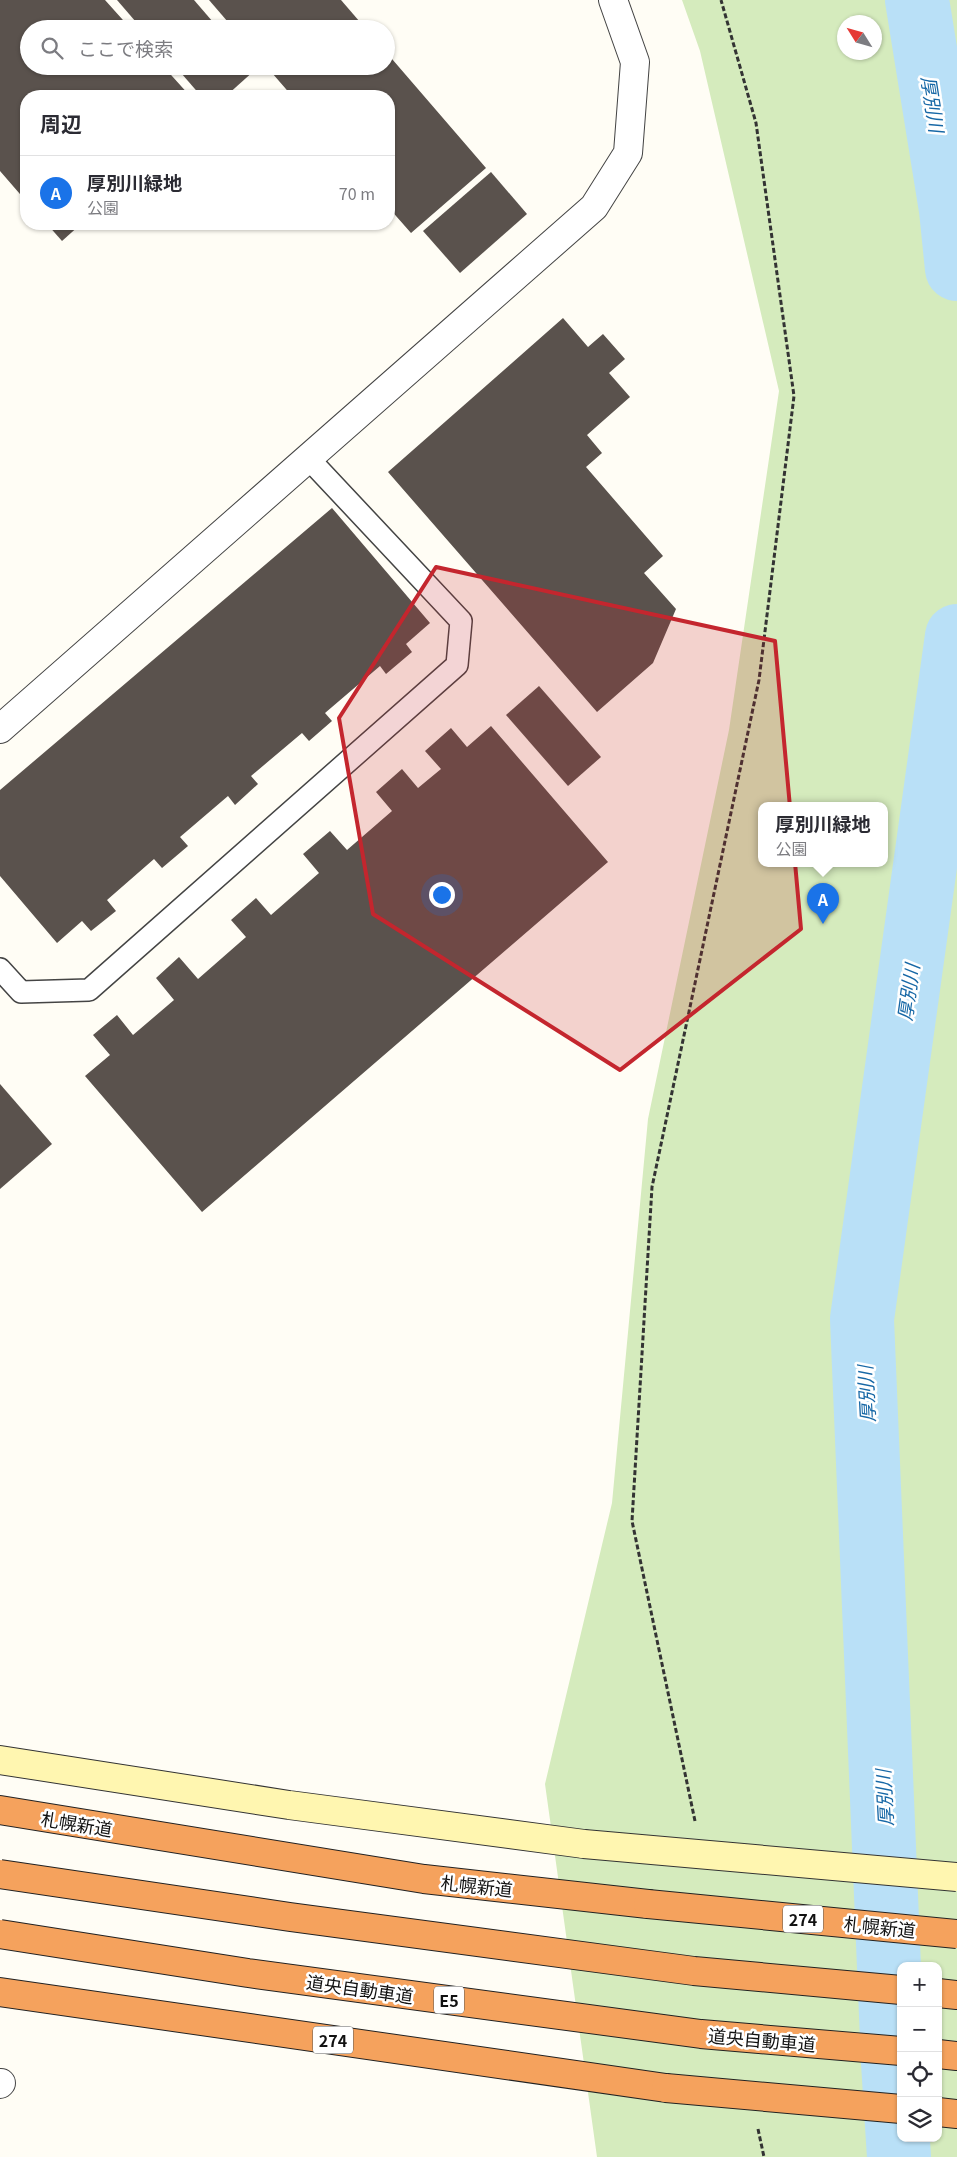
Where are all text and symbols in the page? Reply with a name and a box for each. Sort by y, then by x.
north arrow [837,15,882,60]
search box [20,20,395,75]
icon: search [38,34,66,62]
text: ここで検索 [78,34,173,61]
water label: 厚別川 [916,74,952,136]
text: 周辺 [40,108,82,138]
text: 厚別川緑地 [87,168,182,195]
text: A [51,181,61,205]
text: 70 m [339,181,375,205]
text: 公園 [87,195,119,219]
popup [758,802,888,867]
text: 厚別川緑地 [775,809,871,836]
text: 公園 [775,836,808,860]
your location [429,882,455,908]
pin: A [807,883,839,924]
water label: 厚別川 [890,960,925,1022]
water label: 厚別川 [850,1363,880,1423]
water label: 厚別川 [868,1767,898,1827]
street label: 札幌新道 [39,1805,115,1841]
street label: 札幌新道 [440,1868,514,1902]
road number: 274 [783,1906,823,1932]
street label: 札幌新道 [843,1909,917,1943]
map controls [897,1962,942,2142]
button: + [897,1962,942,2007]
street label: 道央自動車道 [305,1968,415,2008]
road number: E5 [434,1986,464,2014]
button: − [897,2007,942,2052]
street label: 道央自動車道 [707,2021,817,2057]
road number: 274 [313,2026,353,2054]
button: locate [897,2052,942,2097]
button: layers [897,2097,942,2142]

